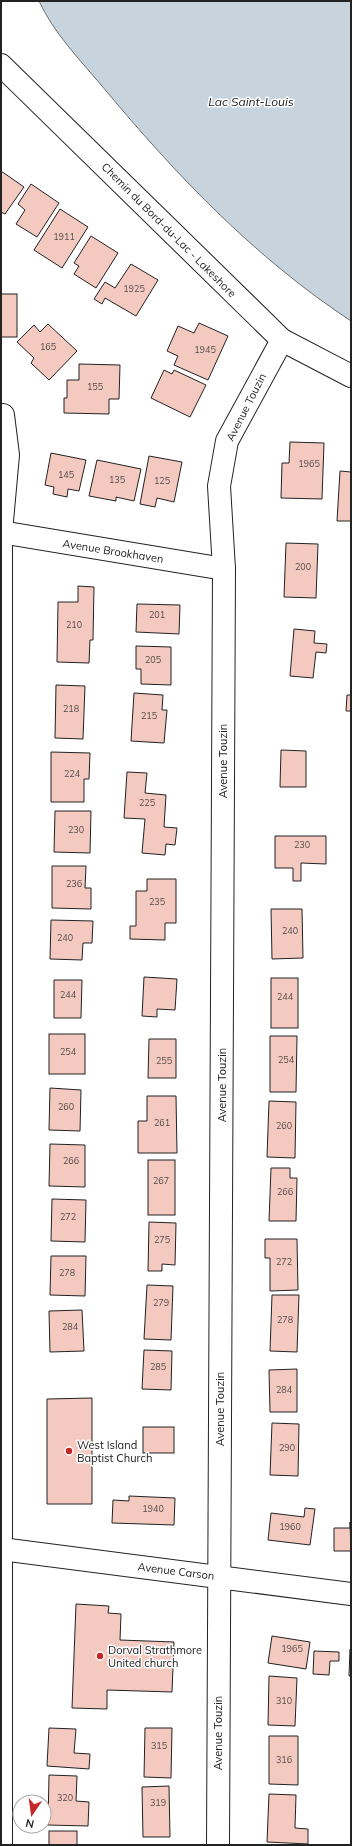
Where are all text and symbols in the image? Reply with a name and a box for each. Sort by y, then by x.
water label: Lac Saint-Louis [208,94,294,109]
street label: Chemin du Bord-du-Lac - Lakeshore [99,160,239,300]
house number: 1911 [53,231,75,242]
house number: 1925 [123,283,145,294]
house number: 165 [40,341,57,352]
house number: 1945 [194,344,216,355]
street label: Avenue Touzin [223,371,269,443]
house number: 155 [87,381,104,392]
house number: 1965 [298,458,320,469]
house number: 145 [58,469,75,480]
house number: 135 [109,474,126,485]
house number: 125 [154,475,171,486]
street label: Avenue Brookhaven [62,536,164,566]
house number: 200 [295,561,311,572]
house number: 201 [149,609,165,620]
house number: 210 [66,619,82,630]
house number: 205 [145,654,162,665]
house number: 218 [63,703,79,714]
house number: 215 [141,710,158,721]
street label: Avenue Touzin [216,724,230,798]
house number: 224 [64,768,81,779]
house number: 225 [139,797,156,808]
house number: 230 [68,824,84,835]
house number: 230 [294,839,310,850]
house number: 236 [66,878,82,889]
house number: 235 [149,896,166,907]
house number: 240 [282,925,298,936]
house number: 240 [57,932,73,943]
house number: 244 [60,989,77,1000]
house number: 244 [277,991,294,1002]
house number: 254 [60,1046,77,1057]
street label: Avenue Touzin [215,1048,229,1122]
house number: 254 [278,1054,295,1065]
house number: 255 [156,1055,173,1066]
house number: 260 [58,1101,74,1112]
house number: 261 [154,1117,170,1128]
house number: 260 [276,1120,292,1131]
house number: 266 [63,1155,79,1166]
house number: 267 [153,1175,169,1186]
house number: 266 [277,1186,293,1197]
house number: 272 [60,1211,76,1222]
house number: 275 [154,1234,171,1245]
house number: 272 [276,1256,292,1267]
house number: 278 [59,1267,75,1278]
house number: 279 [153,1297,169,1308]
house number: 278 [277,1314,293,1325]
house number: 284 [62,1321,79,1332]
house number: 285 [150,1361,167,1372]
street label: Avenue Touzin [213,1372,227,1446]
house number: 284 [276,1384,293,1395]
place label: West Island Baptist Church [77,1438,152,1465]
house number: 290 [279,1442,295,1453]
marker: West Island Baptist Church [64,1446,74,1456]
house number: 1940 [142,1503,164,1514]
house number: 1960 [279,1521,301,1532]
street label: Avenue Carson [137,1559,215,1583]
place label: Dorval Strathmore United church [108,1643,202,1670]
house number: 1965 [281,1643,303,1654]
marker: Dorval Strathmore United church [95,1651,105,1661]
house number: 310 [276,1695,292,1706]
street label: Avenue Touzin [211,1696,225,1770]
house number: 315 [151,1740,168,1751]
house number: 316 [276,1754,292,1765]
house number: 320 [57,1792,73,1803]
north arrow [12,1794,52,1834]
house number: 319 [150,1797,166,1808]
text: N [24,1816,35,1831]

